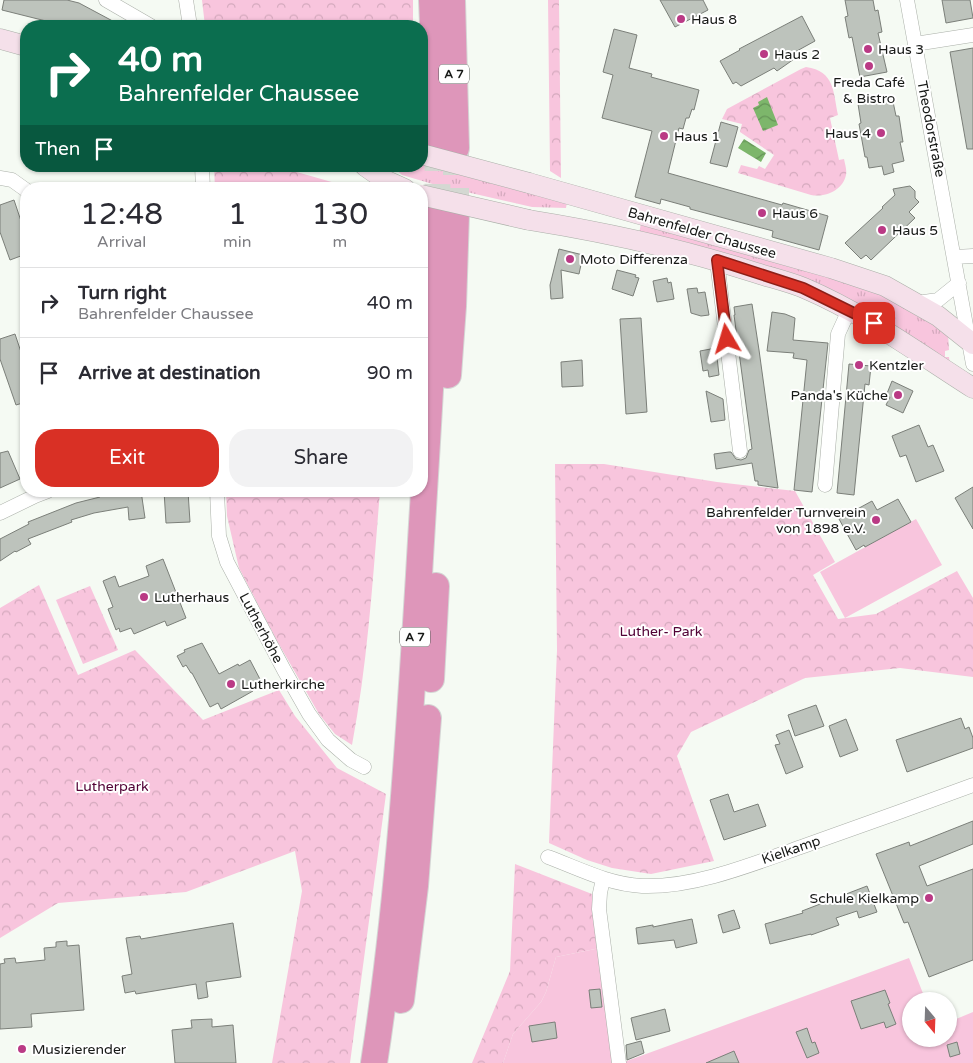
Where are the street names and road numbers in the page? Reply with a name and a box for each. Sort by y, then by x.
road number: A 7 [439,64,469,84]
street label: Theodorstraße [913,79,949,179]
street label: Bahrenfelder Chaussee [626,204,778,262]
street label: Lutherhöhe [235,590,287,666]
road number: A 7 [400,628,430,646]
street label: Kielkamp [759,832,823,868]

